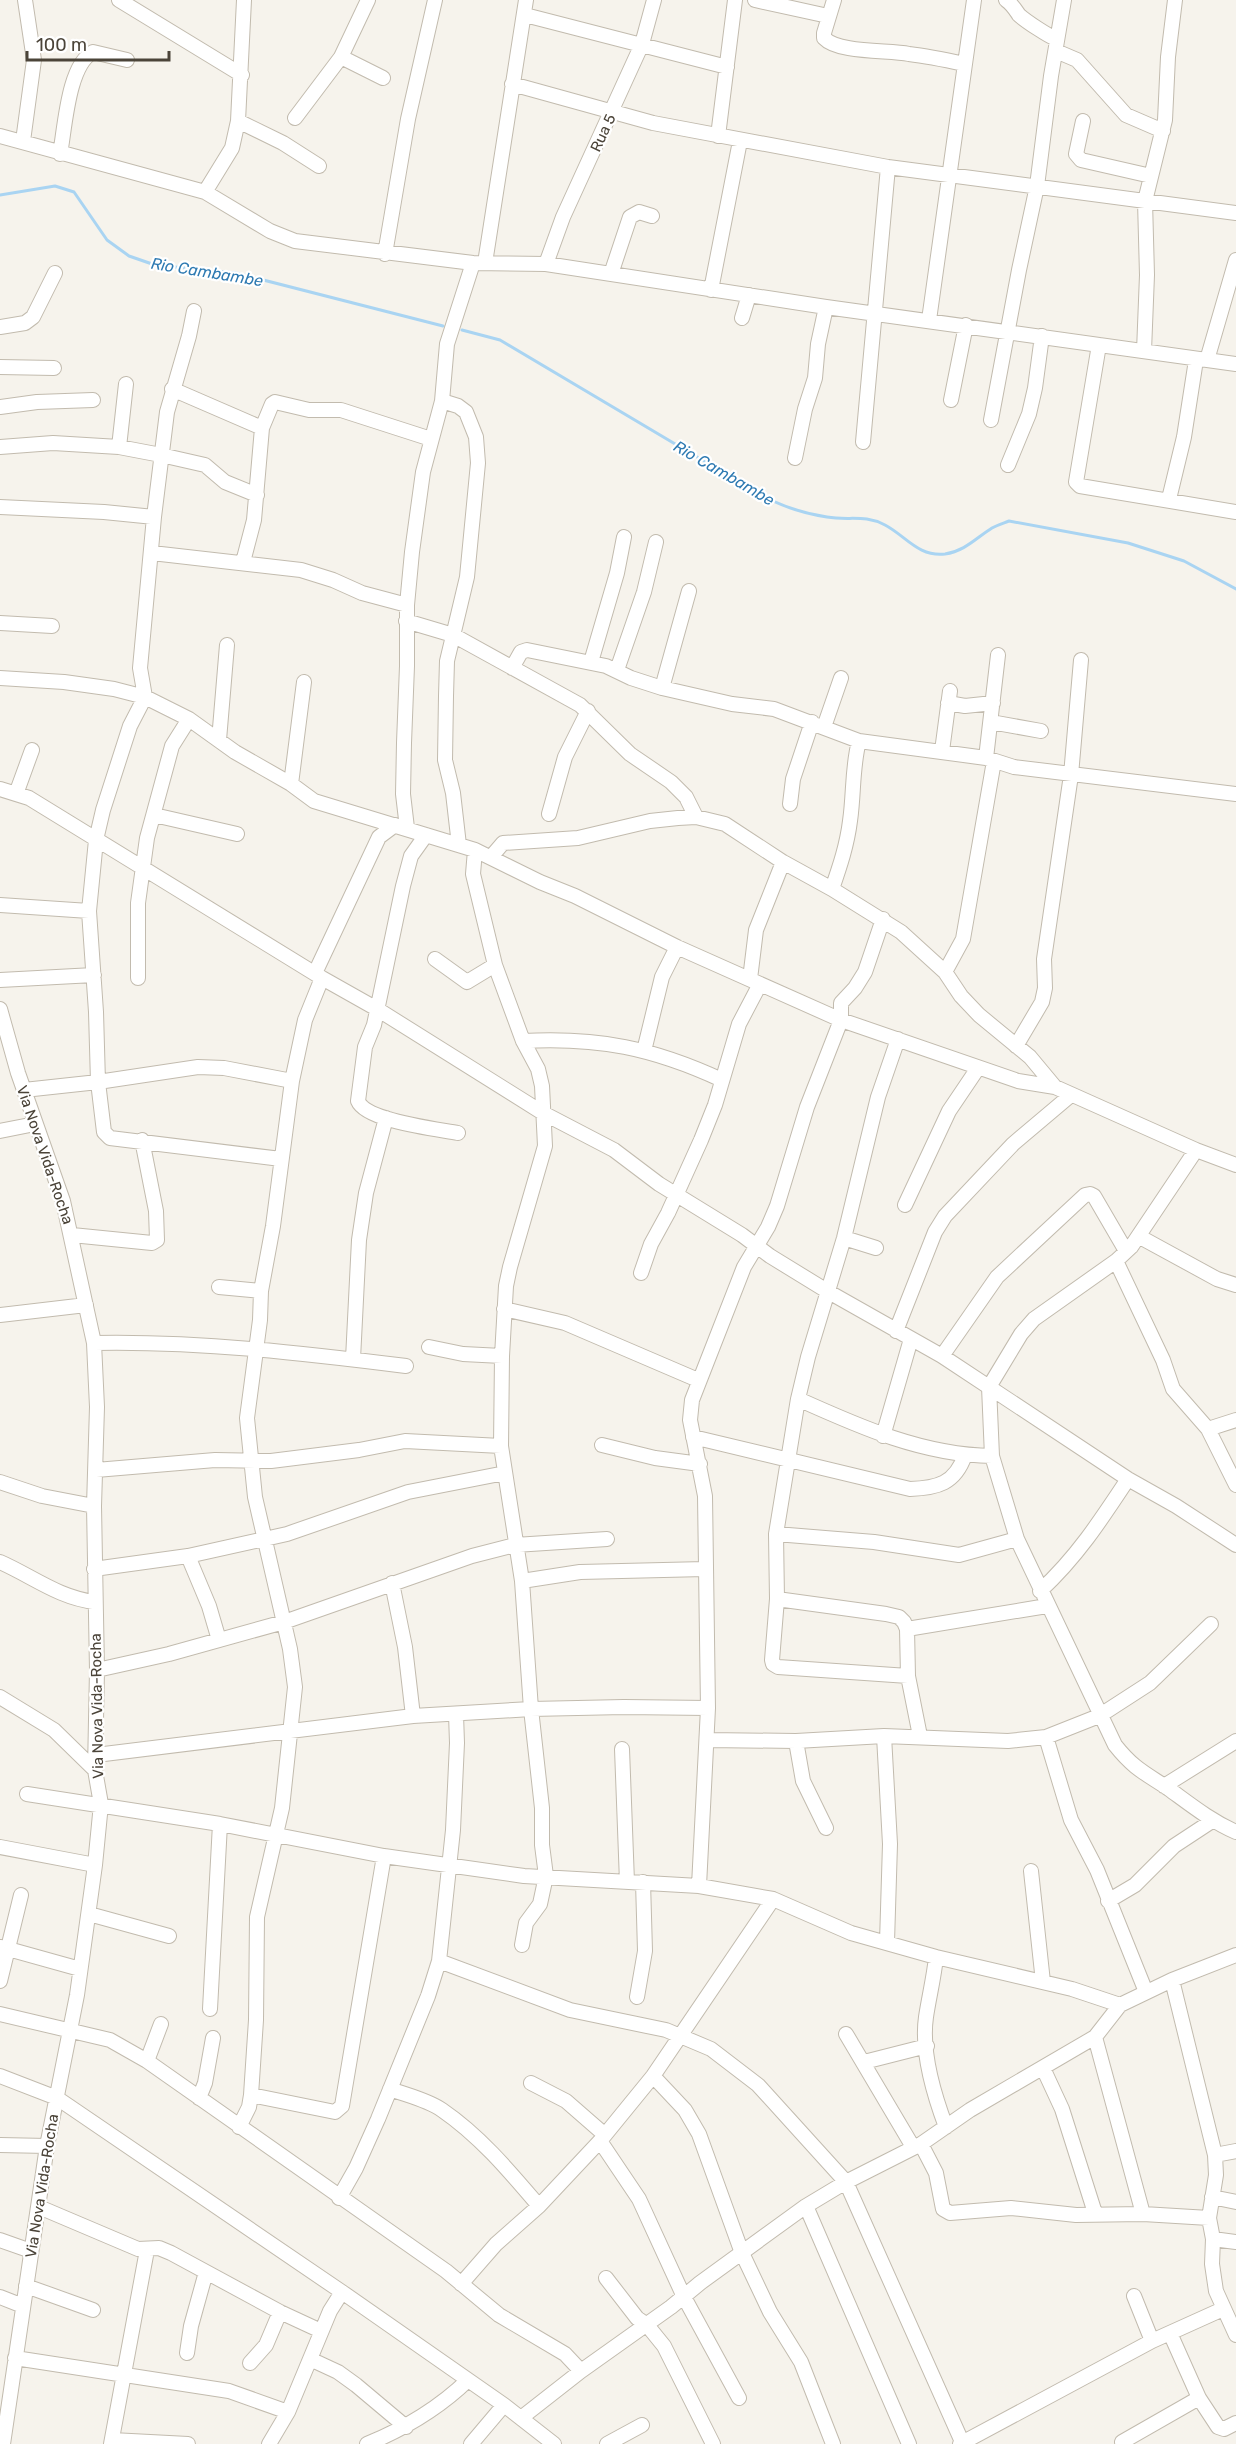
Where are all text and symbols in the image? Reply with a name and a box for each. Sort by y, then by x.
scale bar [27,24,170,62]
text: 100 m [36,34,87,56]
street label: Rua 5 [586,111,620,155]
water label: Rio Cambambe [150,254,265,290]
water label: Rio Cambambe [670,436,778,510]
street label: Via Nova Vida-Rocha [13,1083,77,1227]
street label: Via Nova Vida-Rocha [87,1633,107,1779]
street label: Via Nova Vida-Rocha [22,2113,62,2259]

